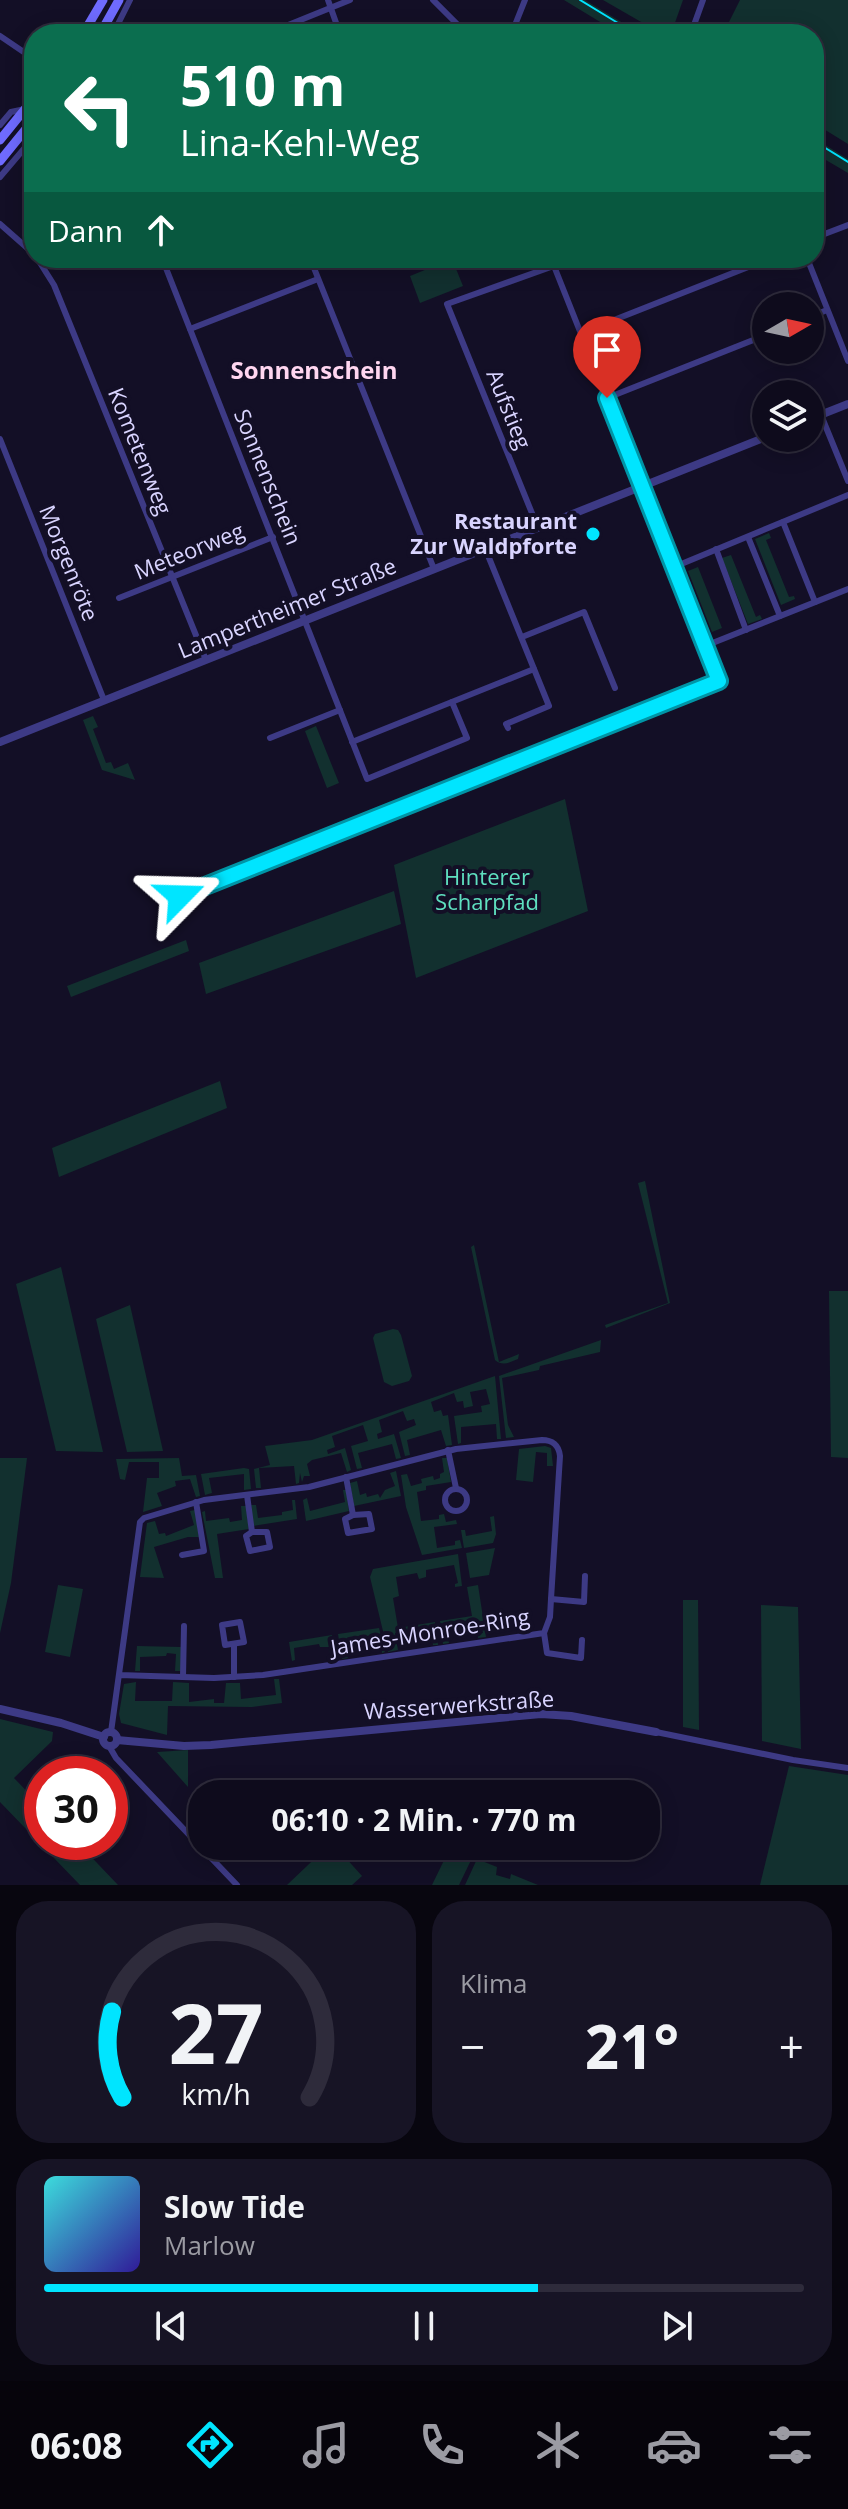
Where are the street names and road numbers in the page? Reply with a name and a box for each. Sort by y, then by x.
street label: Aufstieg [480,365,539,453]
street label: Kometenweg [102,383,180,519]
street label: Sonnenschein [228,404,310,549]
street label: Morgenröte [33,500,107,625]
street label: Meteorweg [129,514,248,586]
street label: Lampertheimer Straße [173,550,400,665]
street label: James-Monroe-Ring [326,1600,532,1662]
street label: Wasserwerkstraße [363,1682,555,1726]

